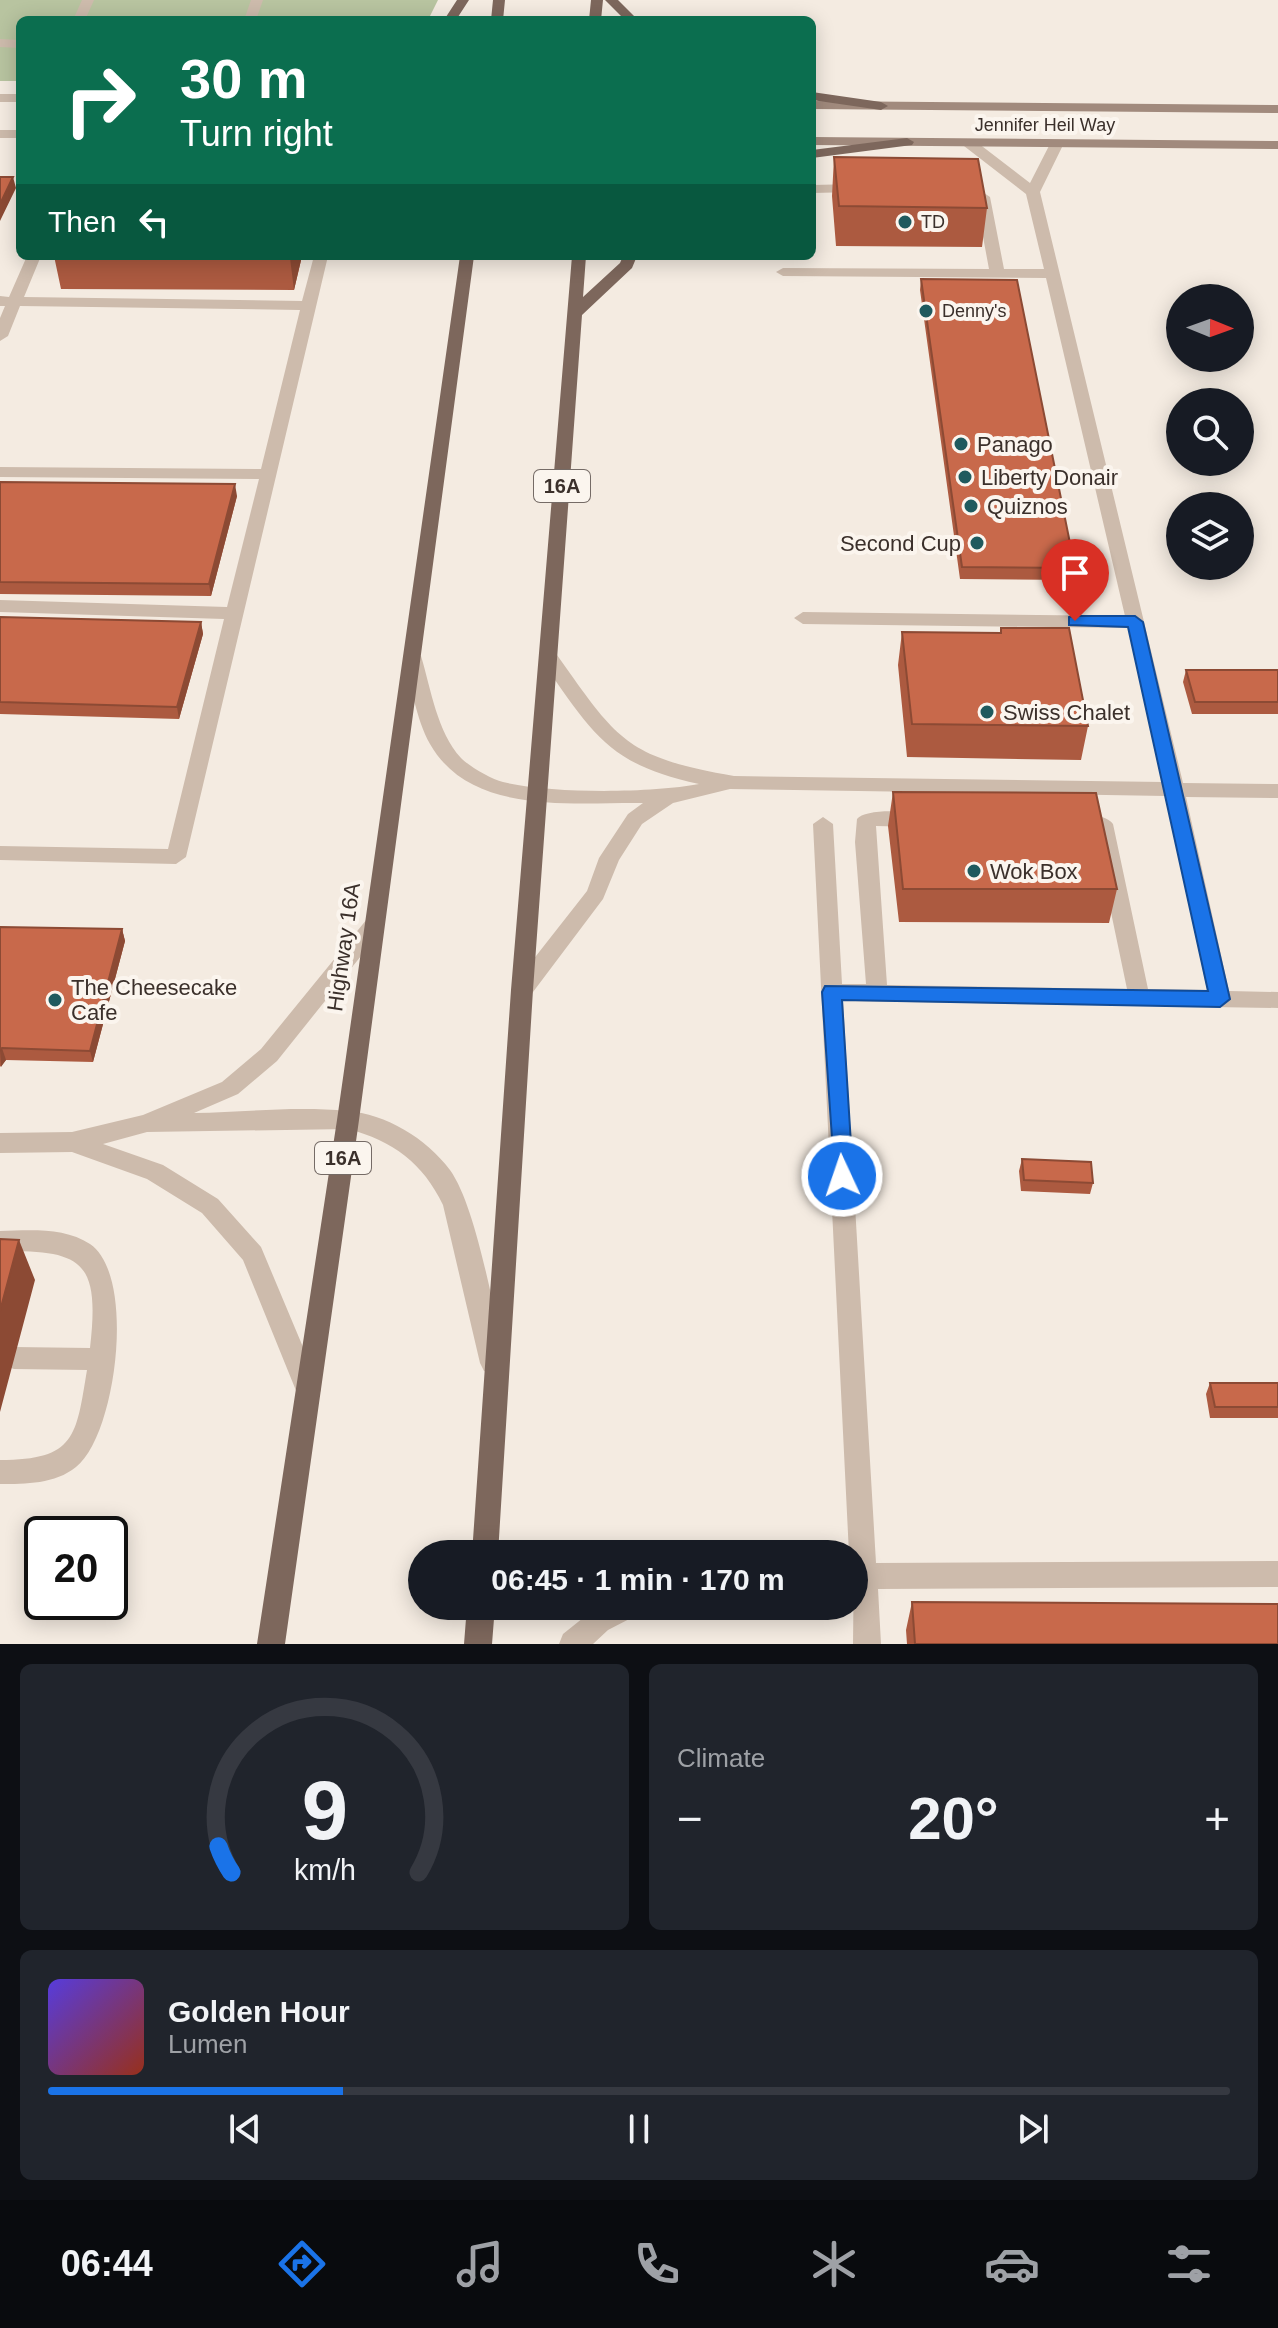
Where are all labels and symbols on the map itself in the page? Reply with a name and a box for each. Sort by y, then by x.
street label: Jennifer Heil Way [975,115,1115,135]
place label: TD [921,212,945,232]
marker: TD [896,213,914,231]
north arrow [1166,284,1254,372]
place label: Denny's [942,301,1006,321]
marker: Denny's [917,302,935,320]
place label: Panago [977,432,1053,457]
marker: Panago [952,435,970,453]
place label: Liberty Donair [981,465,1118,490]
marker: Liberty Donair [956,468,974,486]
road number: 16A [534,470,590,502]
place label: Quiznos [987,494,1068,519]
marker: Quiznos [962,497,980,515]
place label: Second Cup [840,531,961,556]
marker: Second Cup [968,534,986,552]
pin [1041,539,1109,621]
place label: Swiss Chalet [1003,700,1130,725]
marker: Swiss Chalet [978,703,996,721]
place label: Wok Box [990,859,1078,884]
marker: Wok Box [965,862,983,880]
street label: Highway 16A [322,881,365,1013]
place label: The Cheesecake Cafe [71,975,237,1025]
marker: The Cheesecake Cafe [46,991,64,1009]
position arrow [800,1134,884,1218]
road number: 16A [315,1142,371,1174]
speed limit sign: 20 [24,1516,128,1620]

